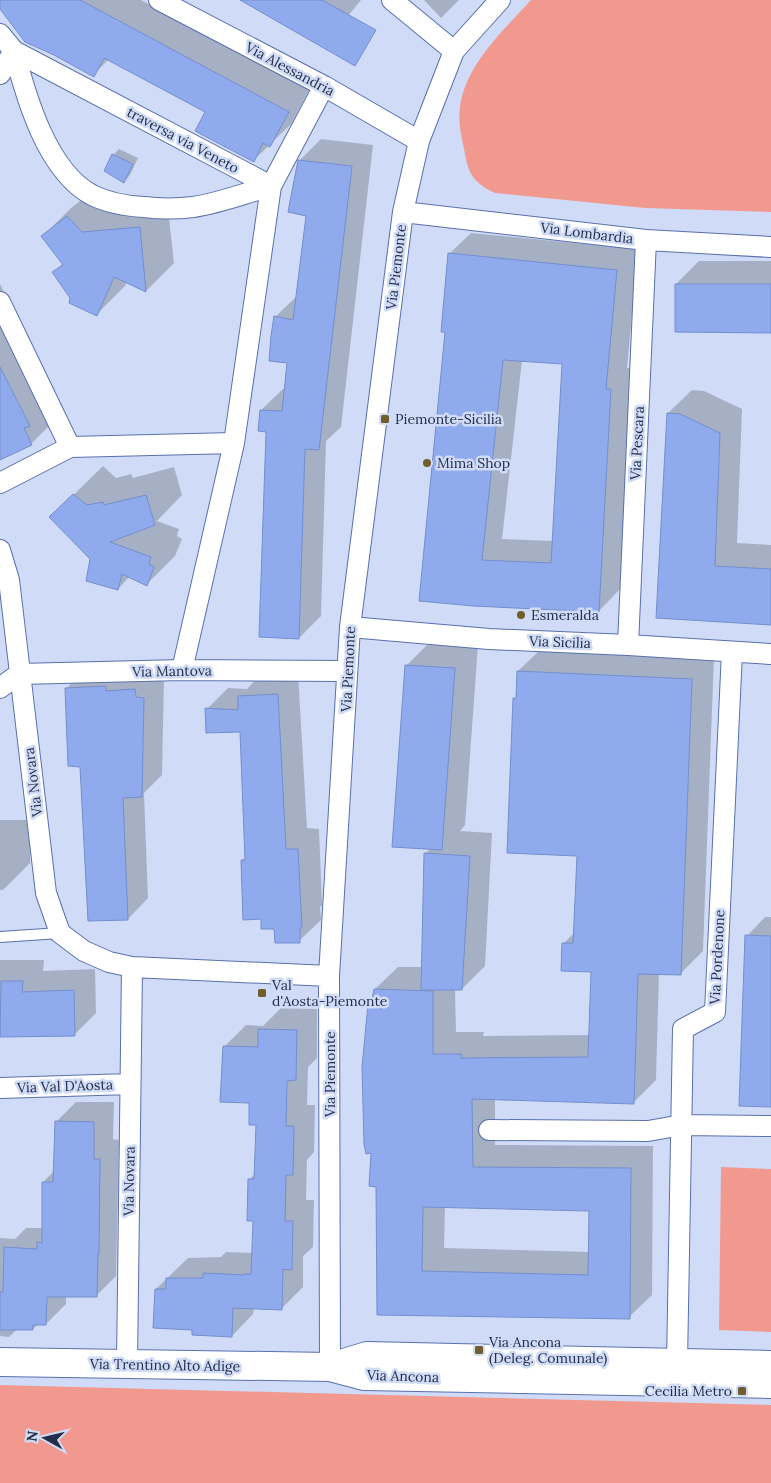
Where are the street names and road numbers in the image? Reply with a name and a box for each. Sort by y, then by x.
street label: Via Alessandria [242,38,338,100]
street label: traversa via Veneto [124,103,242,177]
street label: Via Lombardia [539,218,634,248]
street label: Via Piemonte [382,223,410,312]
street label: Via Pescara [626,406,648,481]
street label: Via Piemonte [337,625,359,713]
street label: Via Sicilia [528,632,591,652]
street label: Via Mantova [131,661,212,681]
street label: Via Novara [20,746,46,819]
street label: Via Pordenone [705,909,728,1006]
street label: Via Piemonte [321,1031,339,1118]
street label: Via Val D'Aosta [16,1075,113,1097]
street label: Via Novara [119,1146,139,1217]
street label: Via Trentino Alto Adige [89,1355,241,1375]
street label: Via Ancona [366,1366,439,1386]

